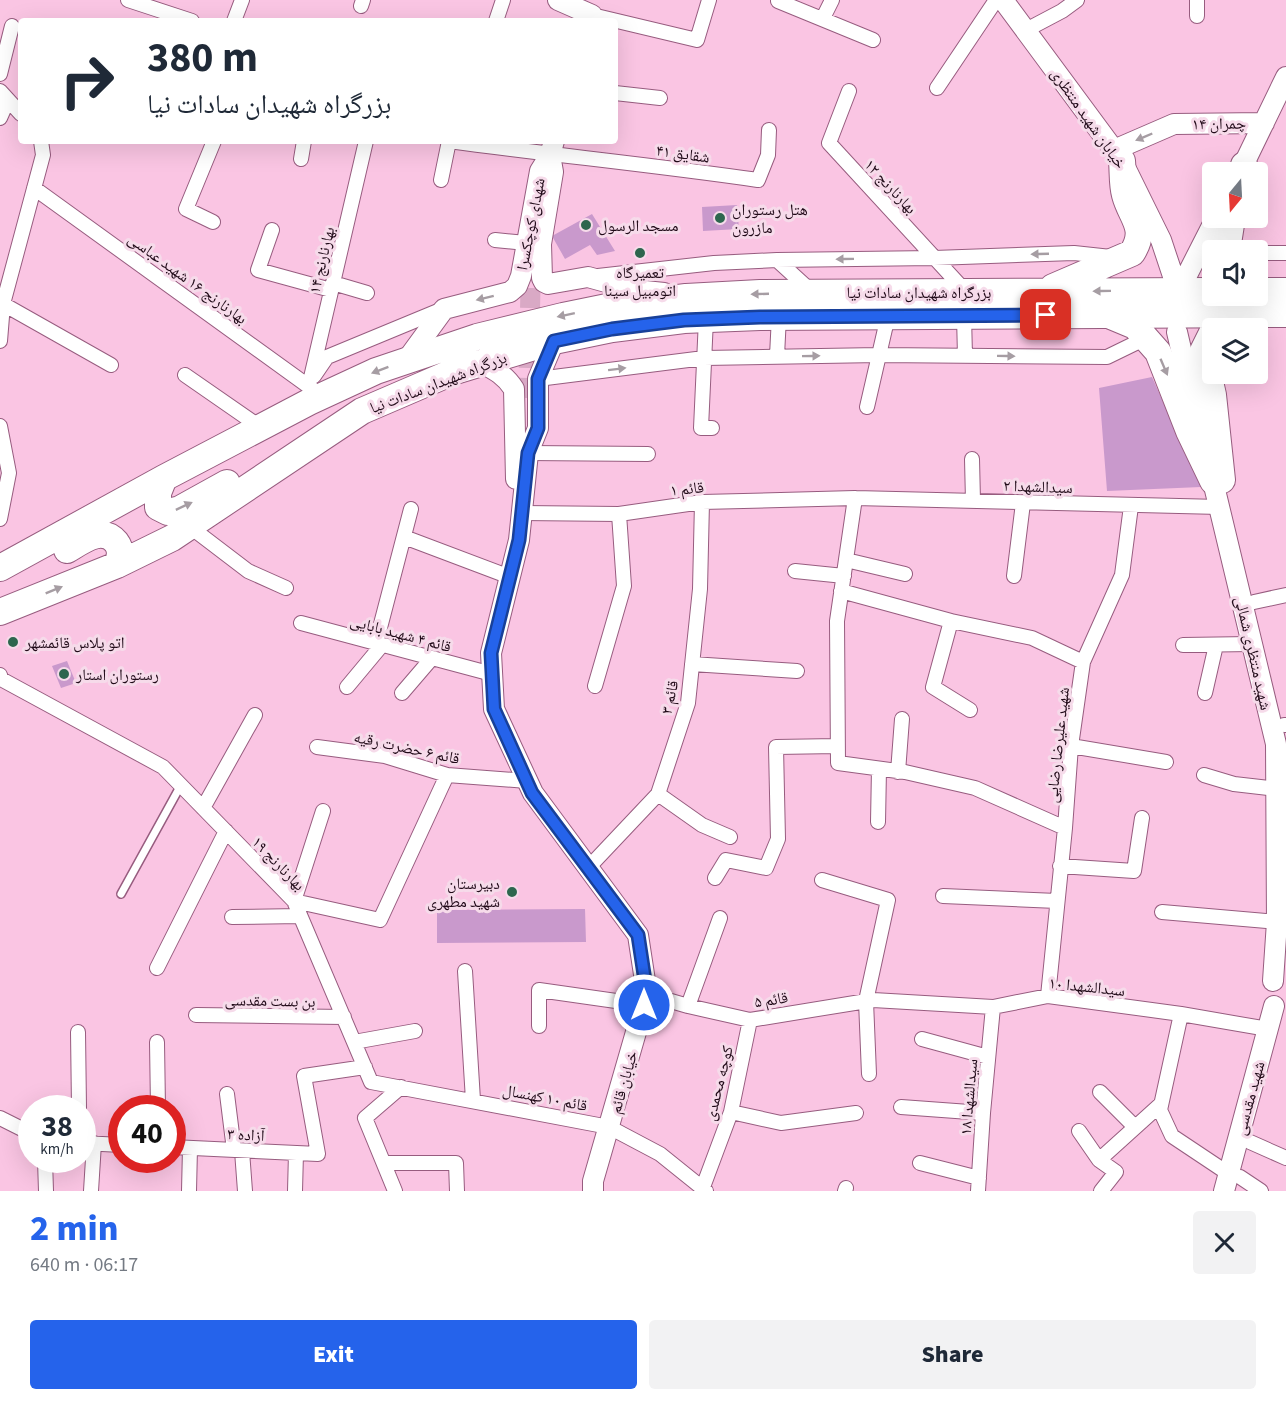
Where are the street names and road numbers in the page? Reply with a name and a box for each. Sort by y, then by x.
street label: خیابان شهید منتظری [1045,64,1131,173]
street label: چمران ۱۴ [1192,113,1246,135]
street label: شقایق ۴۱ [655,139,711,169]
street label: بهارنارنج ۱۲ [859,154,921,219]
street label: شهدای کوچکسرا [511,176,551,272]
street label: بهارنارنج ۱۴ [304,225,340,296]
street label: بهارنارنج ۱۶ شهید عباسی [123,228,252,330]
street label: بزرگراه شهیدان سادات نیا [847,282,991,304]
street label: بزرگراه شهیدان سادات نیا [367,347,510,419]
street label: سیدالشهدا ۲ [1003,475,1073,499]
street label: قائم ۱ [669,476,705,502]
street label: شهید منتظری شمالی [1229,594,1277,712]
street label: قائم ۴ شهید بابایی [348,610,454,658]
street label: قائم ۳ [656,678,684,716]
street label: شهید علیرضا رضایی [1041,686,1075,804]
street label: قائم ۶ حضرت رقیه [352,726,462,770]
street label: بهارنارنج ۱۹ [247,832,310,896]
street label: سیدالشهدا ۱۰ [1048,972,1126,1002]
street label: قائم ۵ [753,986,790,1014]
street label: بن بست مقدسی [224,989,316,1013]
street label: کوچه محمدی [699,1043,739,1123]
street label: خیابان قائم [604,1048,643,1116]
street label: سیدالشهدا ۱۸ [955,1058,983,1136]
street label: شهید مقدسی [1230,1059,1270,1138]
street label: قائم ۱۰ کهنسال [501,1079,589,1117]
street label: آزاده ۳ [227,1123,266,1147]

